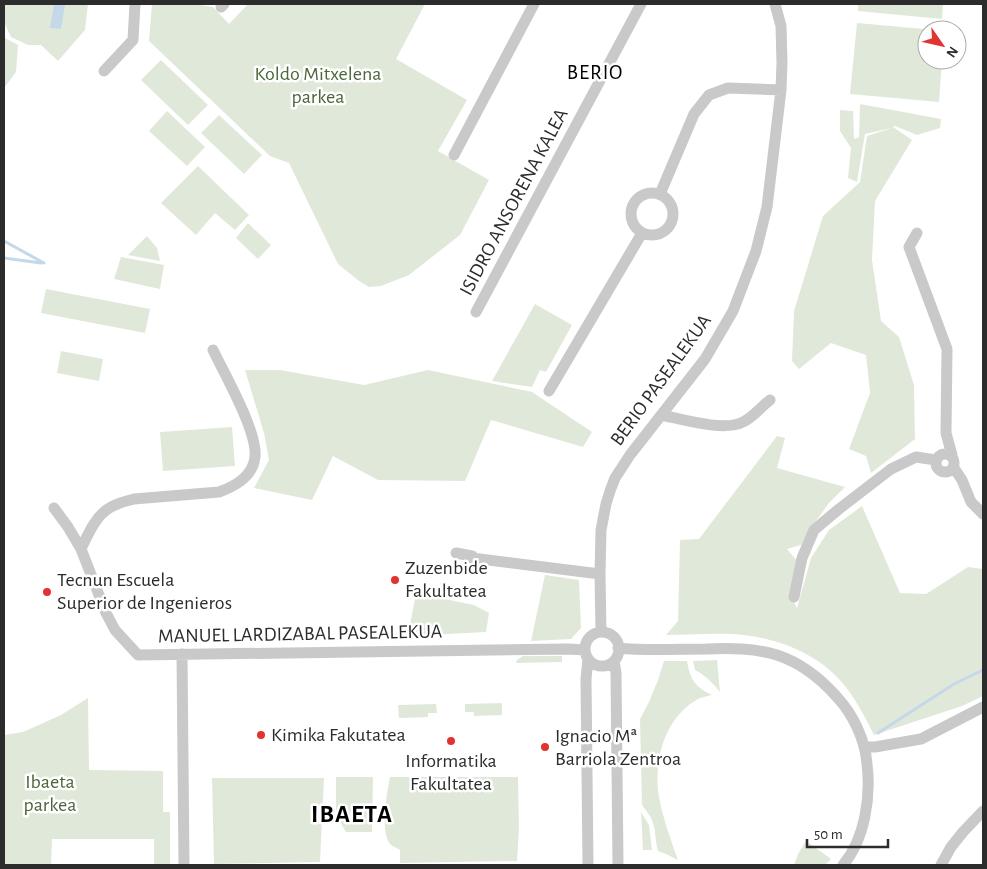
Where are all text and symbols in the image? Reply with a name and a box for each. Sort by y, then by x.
north arrow [917,20,967,70]
text: N [943,44,960,60]
district label: BERIO [567,62,623,83]
park label: Koldo Mitxelena parkea [254,64,382,107]
street label: ISIDRO ANSORENA KALEA [456,105,572,299]
street label: BERIO PASEALEKUA [607,310,715,449]
place label: Zuzenbide Fakultatea [405,558,488,601]
place label: Tecnun Escuela Superior de Ingenieros [57,570,232,613]
marker: Zuzenbide Fakultatea [389,574,401,586]
marker: Tecnun Escuela Superior de Ingenieros [41,586,53,598]
street label: MANUEL LARDIZABAL PASEALEKUA [158,622,443,646]
place label: Kimika Fakutatea [271,725,406,745]
place label: Ignacio Mª Barriola Zentroa [555,726,681,769]
marker: Kimika Fakutatea [255,729,267,741]
marker: Informatika Fakultatea [445,735,457,747]
marker: Ignacio Mª Barriola Zentroa [539,741,551,753]
place label: Informatika Fakultatea [405,751,497,794]
park label: Ibaeta parkea [24,772,76,815]
district label: IBAETA [311,802,393,827]
scale bar [807,816,888,848]
text: 50 m [814,827,843,842]

